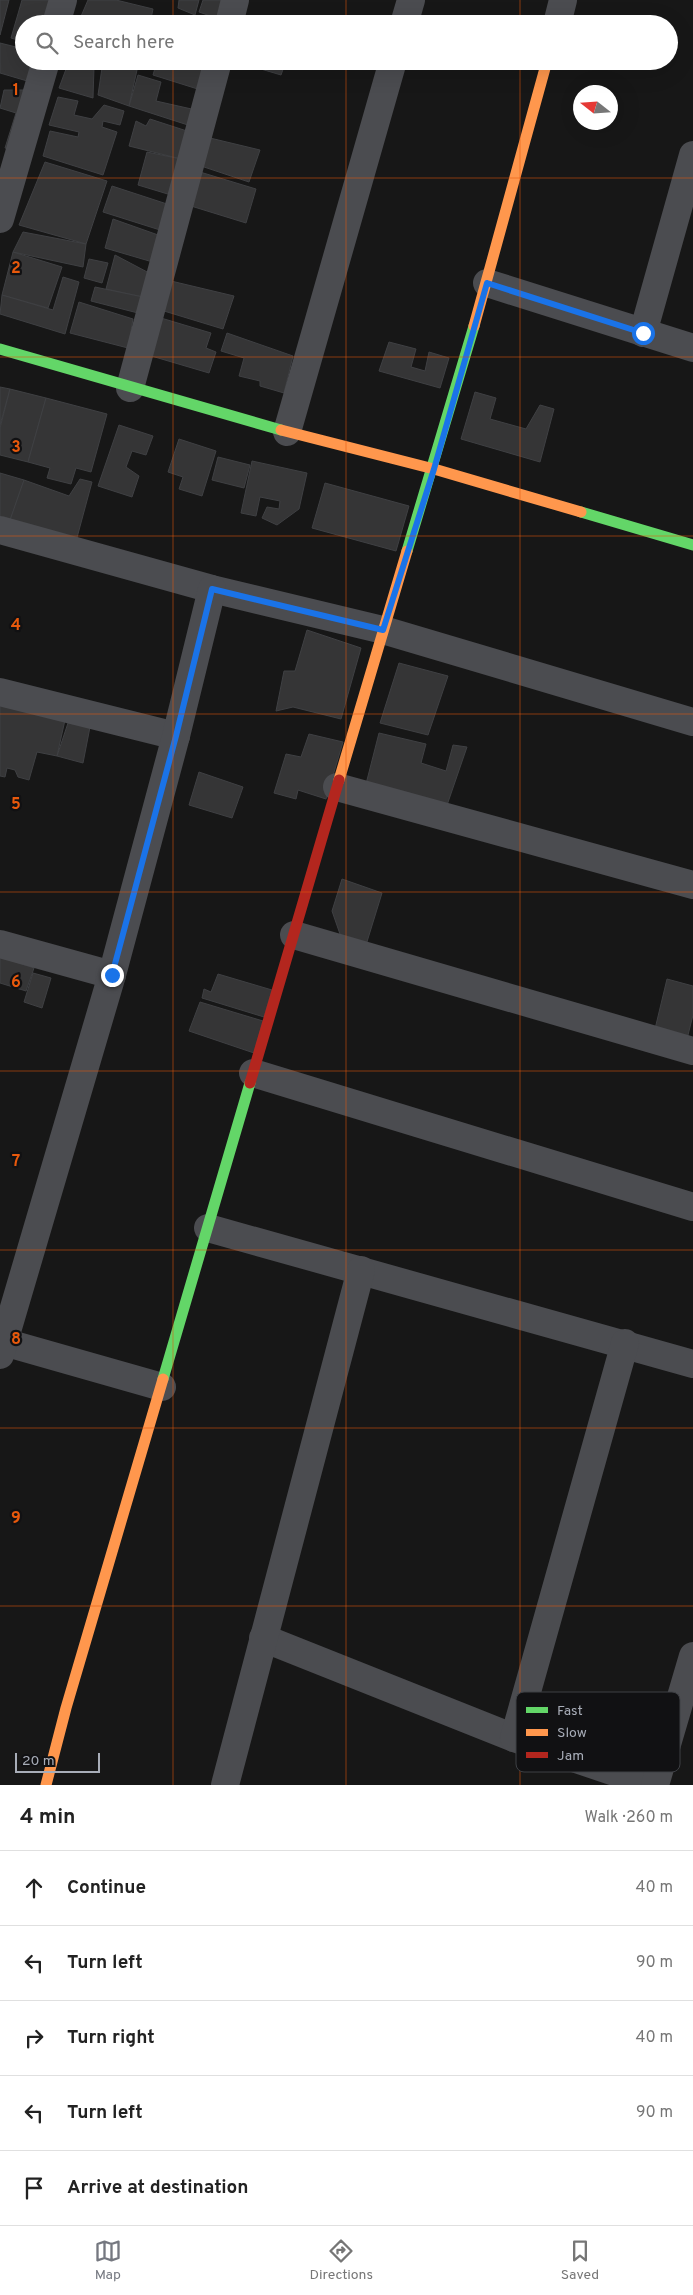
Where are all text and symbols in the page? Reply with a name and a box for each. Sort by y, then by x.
search box [15,15,678,70]
icon: search [33,29,61,57]
text: Search here [73,31,175,55]
text: 1 [13,81,19,101]
north arrow [573,85,618,130]
text: 2 [11,259,21,279]
route start [632,322,655,345]
text: 3 [11,438,21,458]
text: 4 [11,616,21,636]
text: 5 [11,795,21,815]
route end [101,964,124,987]
text: 6 [11,973,21,993]
text: 7 [12,1152,20,1172]
text: 8 [11,1330,21,1350]
text: 9 [11,1509,21,1529]
legend [516,1692,680,1772]
text: Fast [557,1703,583,1720]
text: Slow [557,1725,587,1742]
text: Jam [557,1748,584,1765]
scale bar [15,1750,100,1773]
text: 20 m [22,1753,55,1770]
text: 4 min [20,1804,76,1831]
text: Walk · 260 m [584,1808,673,1828]
icon: ahead [20,1874,48,1902]
text: Continue [67,1876,146,1900]
text: 40 m [635,1878,673,1898]
icon: left [20,1949,48,1977]
text: Turn left [67,1951,143,1975]
text: 90 m [636,1953,673,1973]
icon: right [20,2024,48,2052]
text: Turn right [67,2026,155,2050]
text: 40 m [635,2028,673,2048]
icon: left [20,2099,48,2127]
text: Turn left [67,2101,143,2125]
text: 90 m [636,2103,673,2123]
icon: arrive [20,2174,48,2202]
text: Arrive at destination [67,2176,248,2200]
tab: Map [94,2237,122,2284]
tab: Directions [309,2237,373,2284]
tab: Saved [561,2237,599,2284]

